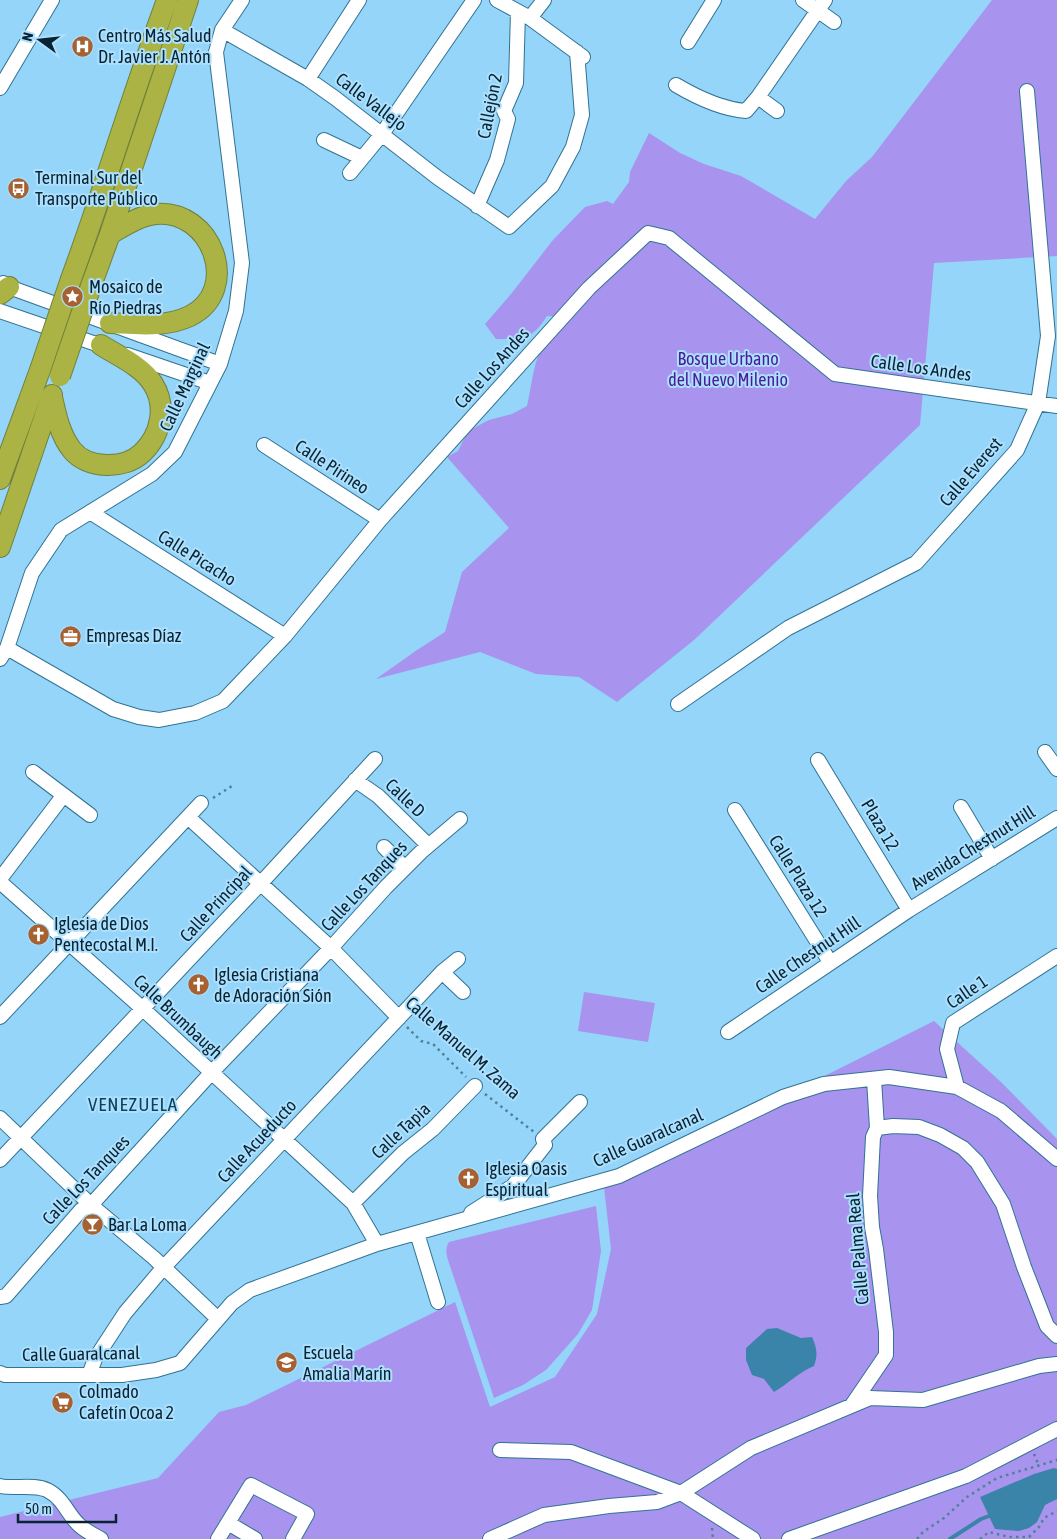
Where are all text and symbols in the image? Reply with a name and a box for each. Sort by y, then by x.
north arrow [15,15,65,65]
place label: Centro Más Salud Dr. Javier J. Antón [98,25,212,67]
text: N [19,31,36,43]
hospital icon: Centro Más Salud Dr. Javier J. Antón [70,34,94,58]
street label: Calle Vallejo [332,68,411,135]
street label: Callejón 2 [473,71,506,140]
place label: Terminal Sur del Transporte Público [35,167,158,209]
bus stop icon: Terminal Sur del Transporte Público [7,176,31,200]
place label: Mosaico de Río Piedras [89,276,163,318]
place icon: Mosaico de Río Piedras [61,285,85,309]
street label: Calle Los Andes [450,323,533,412]
street label: Calle Marginal [155,339,214,434]
park label: Bosque Urbano del Nuevo Milenio [668,348,788,390]
street label: Calle Los Andes [869,350,973,385]
street label: Calle Everest [935,433,1006,510]
street label: Calle Pirineo [291,435,373,498]
street label: Calle Picacho [154,525,240,590]
office icon: Empresas Díaz [58,624,82,648]
place label: Empresas Díaz [86,625,182,646]
street label: Calle D [381,774,430,821]
street label: Plaza 12 [857,795,904,854]
street label: Avenida Chestnut Hill [907,801,1039,894]
street label: Calle Plaza 12 [765,831,832,921]
street label: Calle Los Tanques [316,836,411,935]
street label: Calle Principal [175,861,256,946]
street label: Calle Chestnut Hill [751,912,864,997]
place label: Iglesia de Dios Pentecostal M.I. [54,913,158,955]
church icon: Iglesia de Dios Pentecostal M.I. [26,922,50,946]
place label: Iglesia Cristiana de Adoración Sión [214,964,332,1006]
street label: Calle Brumbaugh [129,970,227,1063]
street label: Calle 1 [942,970,991,1013]
church icon: Iglesia Cristiana de Adoración Sión [186,973,210,997]
street label: Calle Manuel M. Zama [402,992,525,1103]
district label: VENEZUELA [88,1093,178,1115]
street label: Calle Acueducto [213,1095,300,1187]
street label: Calle Tapia [367,1098,434,1163]
street label: Calle Guaralcanal [590,1104,706,1171]
street label: Calle Los Tanques [38,1131,134,1229]
place label: Iglesia Oasis Espiritual [485,1158,567,1200]
church icon: Iglesia Oasis Espiritual [457,1167,481,1191]
street label: Calle Palma Real [842,1192,873,1306]
bar icon: Bar La Loma [80,1213,104,1237]
place label: Bar La Loma [108,1214,187,1235]
street label: Calle Guaralcanal [22,1342,140,1365]
place label: Escuela Amalia Marín [303,1342,392,1384]
school or university icon: Escuela Amalia Marín [275,1351,299,1375]
place label: Colmado Cafetín Ocoa 2 [79,1381,174,1423]
supermarket icon: Colmado Cafetín Ocoa 2 [51,1390,75,1414]
scale bar [18,1492,115,1524]
text: 50 m [25,1500,52,1517]

